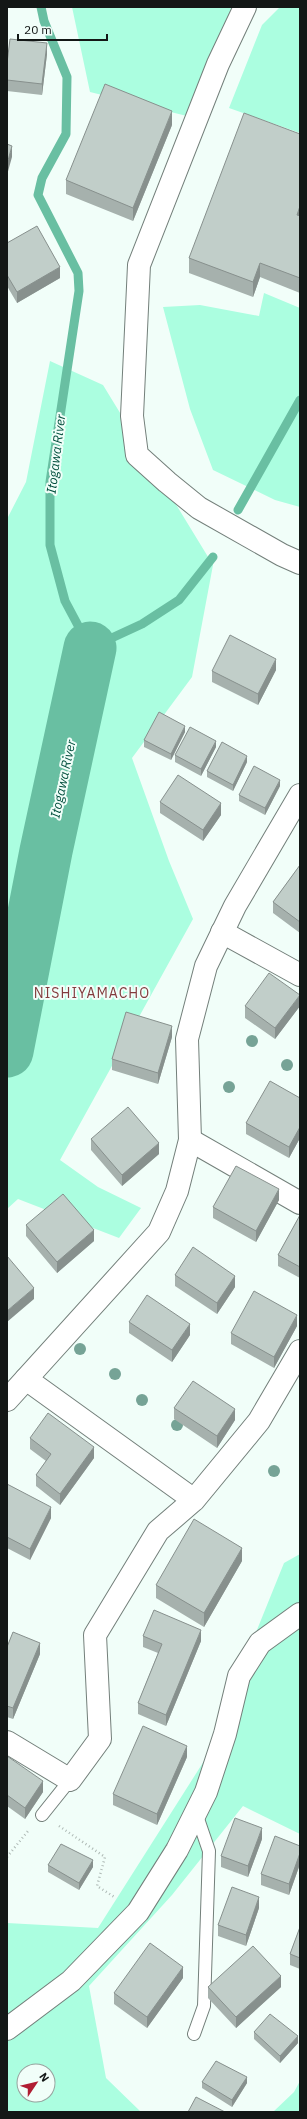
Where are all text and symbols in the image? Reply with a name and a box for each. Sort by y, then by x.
scale bar [18,16,107,42]
text: 20 m [24,22,52,37]
water label: Itogawa River [43,412,69,495]
water label: Itogawa River [46,737,80,820]
district label: NISHIYAMACHO [34,984,150,1002]
north arrow [16,2063,56,2103]
text: N [36,2070,52,2085]

